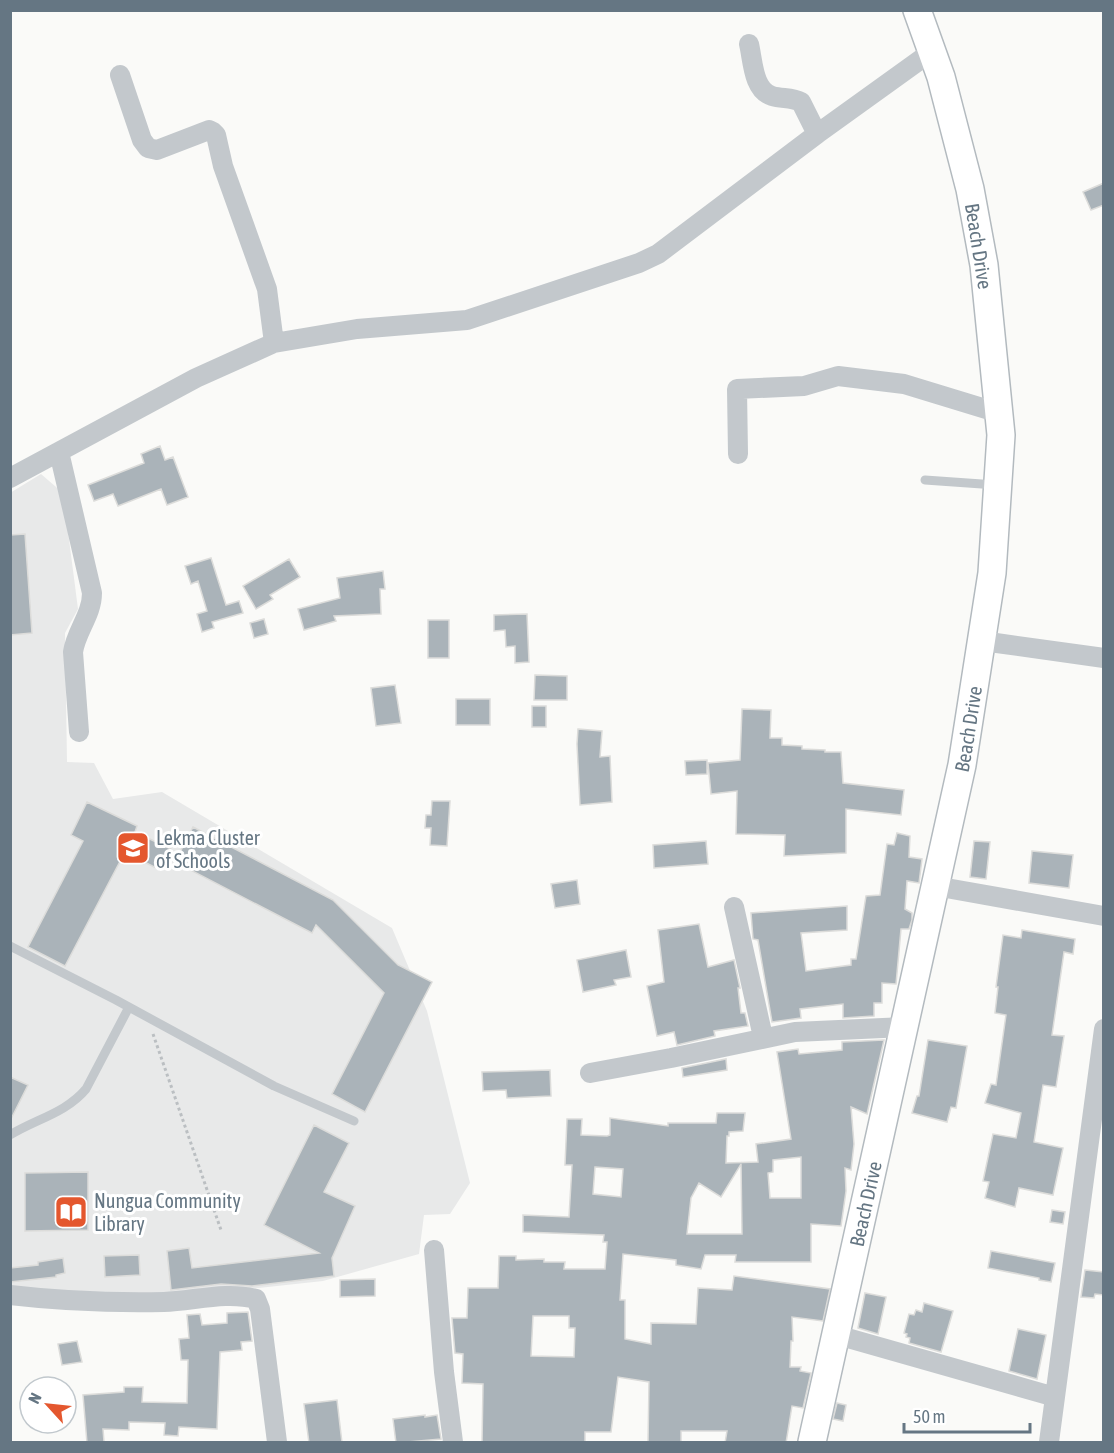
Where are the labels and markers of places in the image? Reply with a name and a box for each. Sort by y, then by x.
place label: Lekma Cluster of Schools [156,826,261,872]
school or university icon: Lekma Cluster of Schools [115,830,151,866]
place label: Nungua Community Library [94,1189,241,1235]
library icon: Nungua Community Library [53,1194,89,1230]

